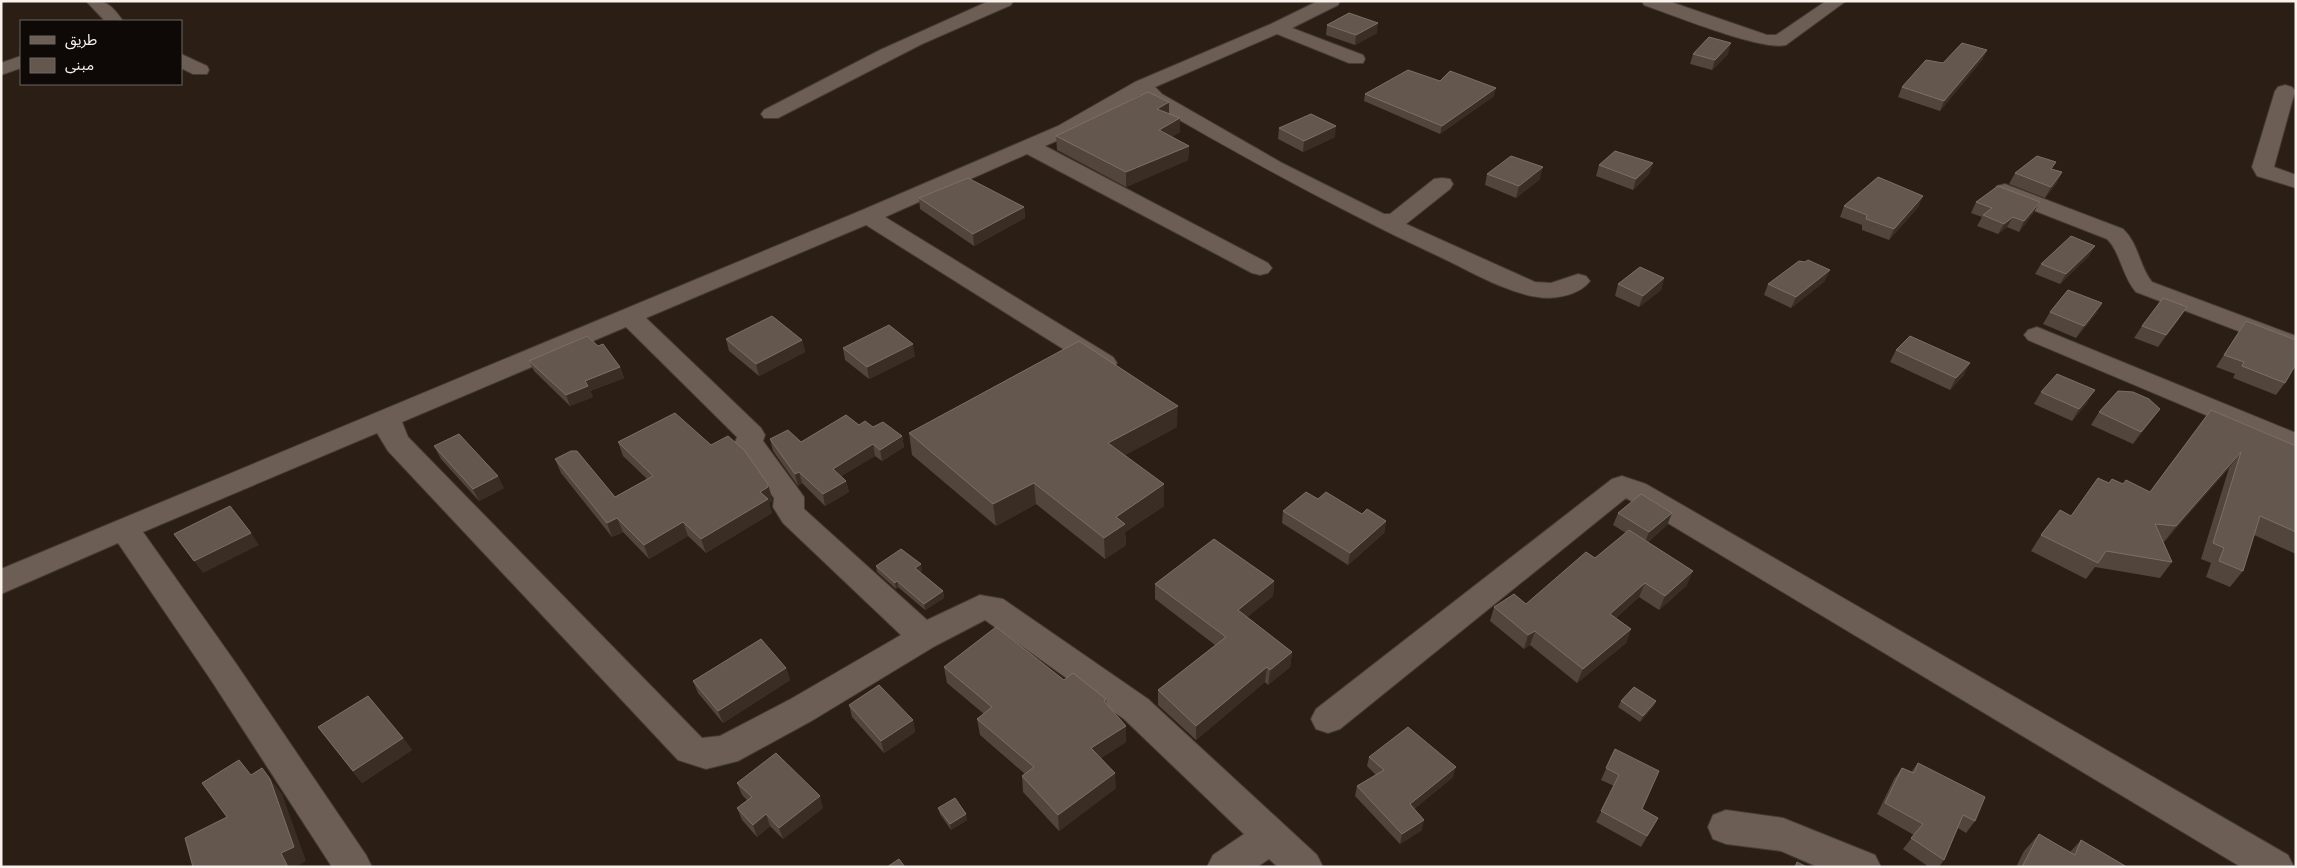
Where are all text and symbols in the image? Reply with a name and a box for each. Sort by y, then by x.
legend [20,20,182,85]
text: طريق [65,30,97,50]
text: مبنى [65,55,94,74]

